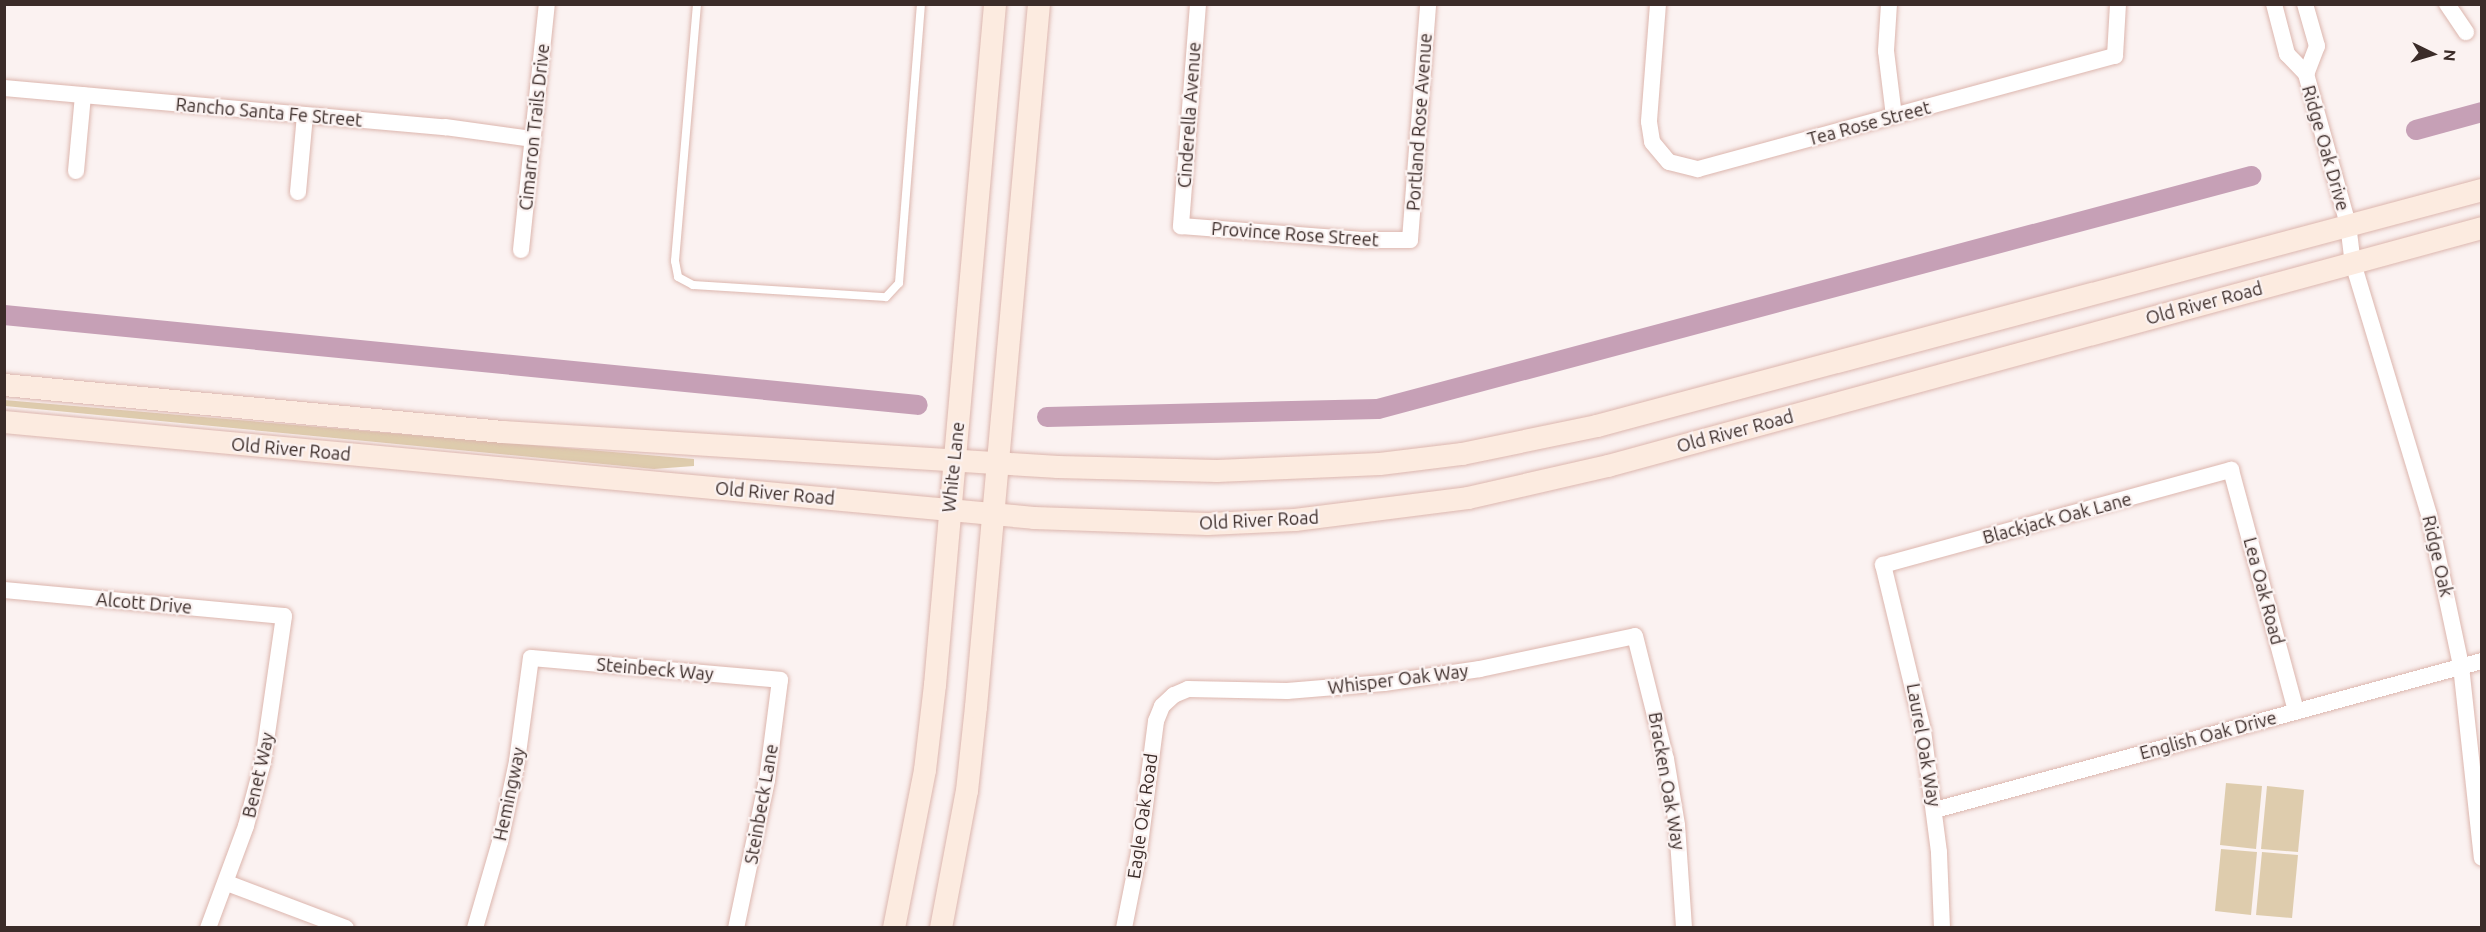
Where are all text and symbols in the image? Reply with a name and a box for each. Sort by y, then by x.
north arrow [2402,24,2462,84]
street label: Portland Rose Avenue [1402,32,1436,212]
street label: Cinderella Avenue [1173,41,1205,189]
street label: Cimarron Trails Drive [514,42,554,212]
text: N [2440,49,2459,62]
street label: Ridge Oak Drive [2298,83,2354,213]
street label: Rancho Santa Fe Street [175,93,363,131]
street label: Tea Rose Street [1805,96,1933,150]
street label: Province Rose Street [1211,217,1379,251]
street label: Old River Road [2143,277,2265,329]
street label: Old River Road [1674,405,1796,457]
street label: White Lane [938,421,968,513]
street label: Old River Road [230,433,352,465]
street label: Old River Road [714,477,836,509]
street label: Blackjack Oak Lane [1980,488,2134,548]
street label: Old River Road [1199,506,1319,534]
street label: Ridge Oak [2418,513,2458,599]
street label: Lea Oak Road [2239,535,2289,647]
street label: Alcott Drive [95,588,193,618]
street label: Steinbeck Way [596,653,714,685]
street label: Whisper Oak Way [1327,660,1469,698]
street label: Laurel Oak Way [1903,682,1945,808]
street label: English Oak Drive [2137,706,2279,764]
street label: Bracken Oak Way [1644,710,1690,852]
street label: Benet Way [238,730,278,820]
street label: Steinbeck Lane [740,742,782,866]
street label: Hemingway [489,745,529,843]
street label: Eagle Oak Road [1123,752,1161,880]

